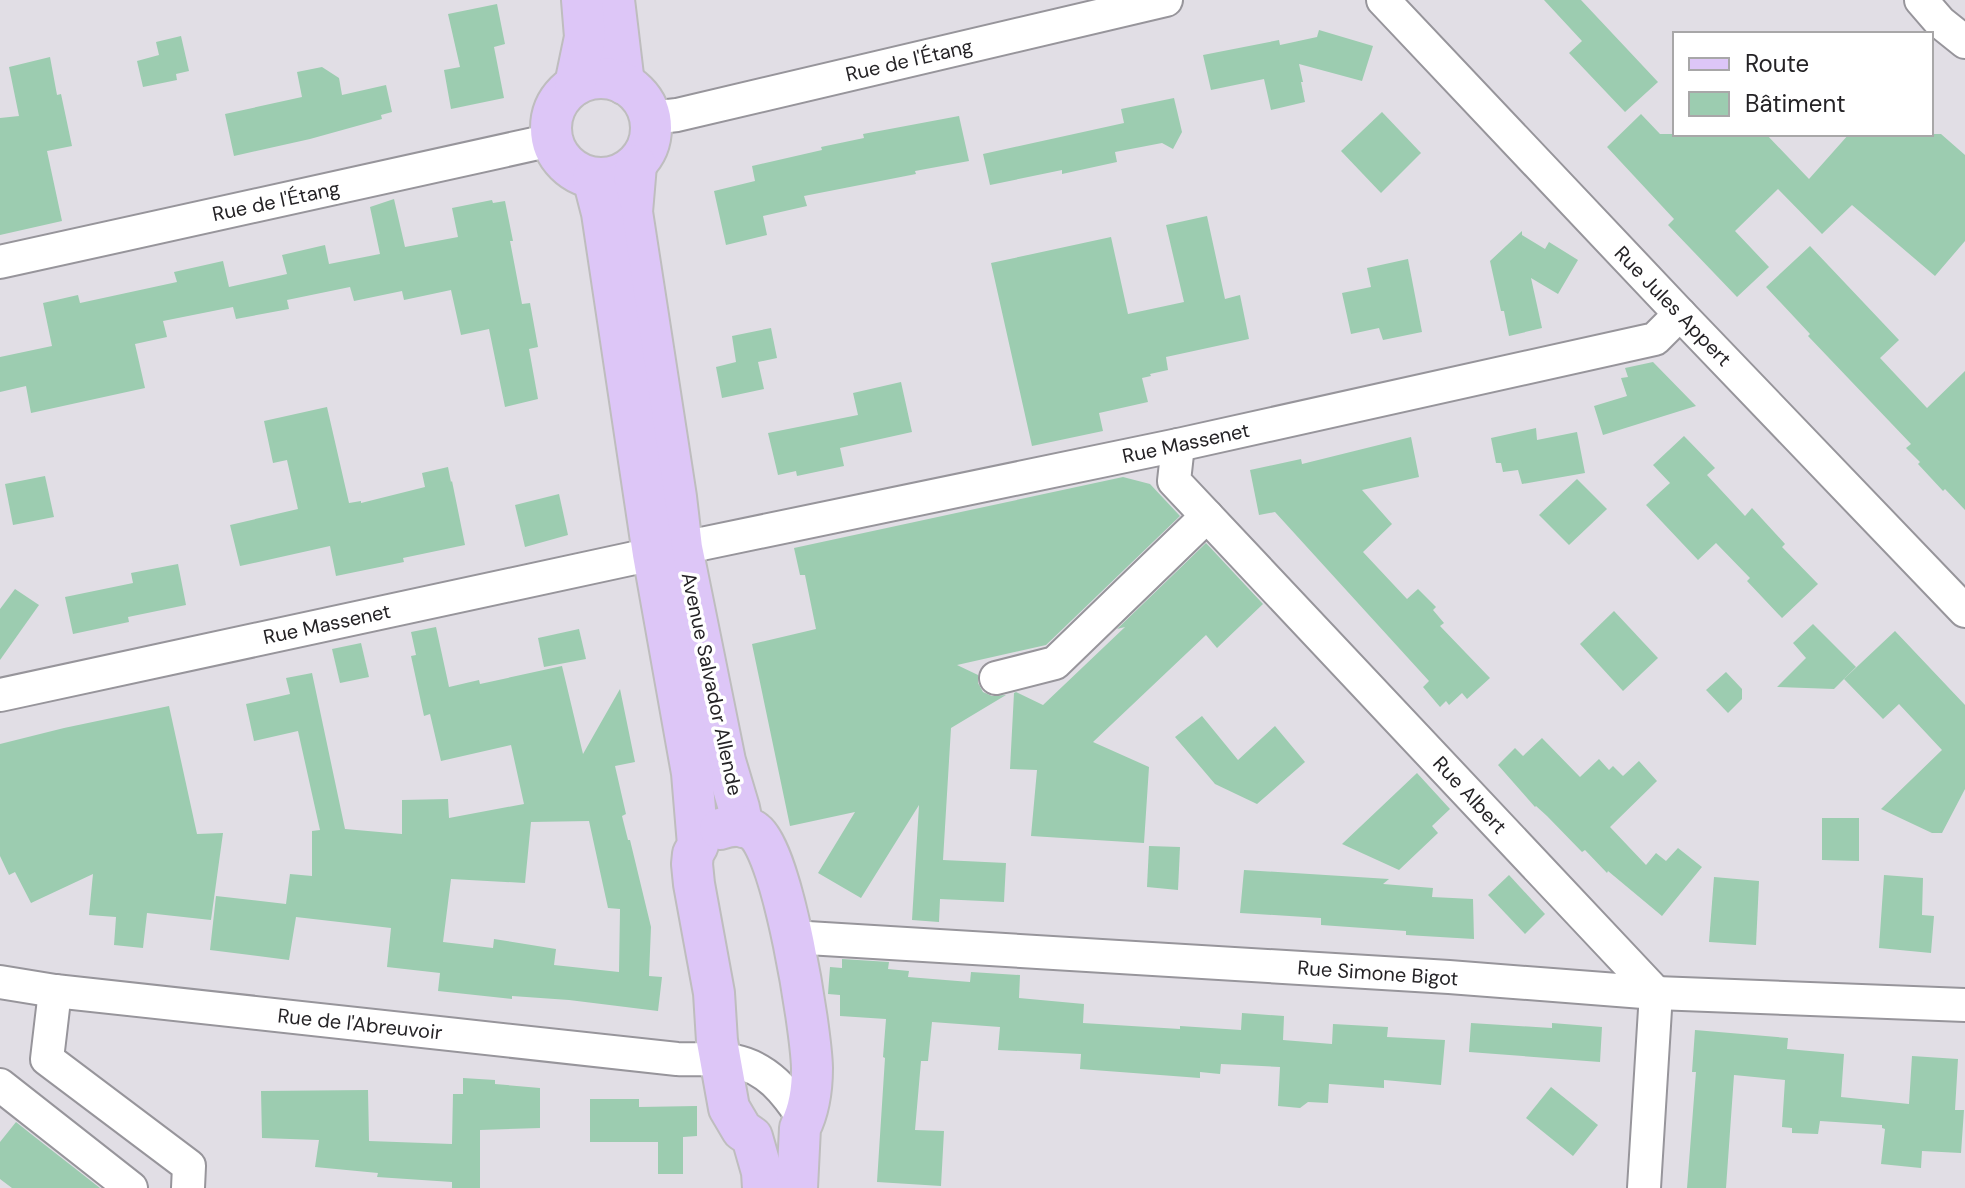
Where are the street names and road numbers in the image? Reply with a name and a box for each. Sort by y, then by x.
street label: Rue de l'Étang [843,33,975,87]
street label: Rue de l'Étang [210,175,342,227]
street label: Rue Jules Appert [1609,240,1737,372]
street label: Rue Massenet [1120,417,1252,469]
street label: Avenue Salvador Allende [676,570,748,798]
street label: Rue Massenet [261,598,393,650]
street label: Rue Albert [1427,751,1513,839]
street label: Rue Simone Bigot [1297,954,1459,992]
street label: Rue de l'Abreuvoir [276,1002,444,1046]

